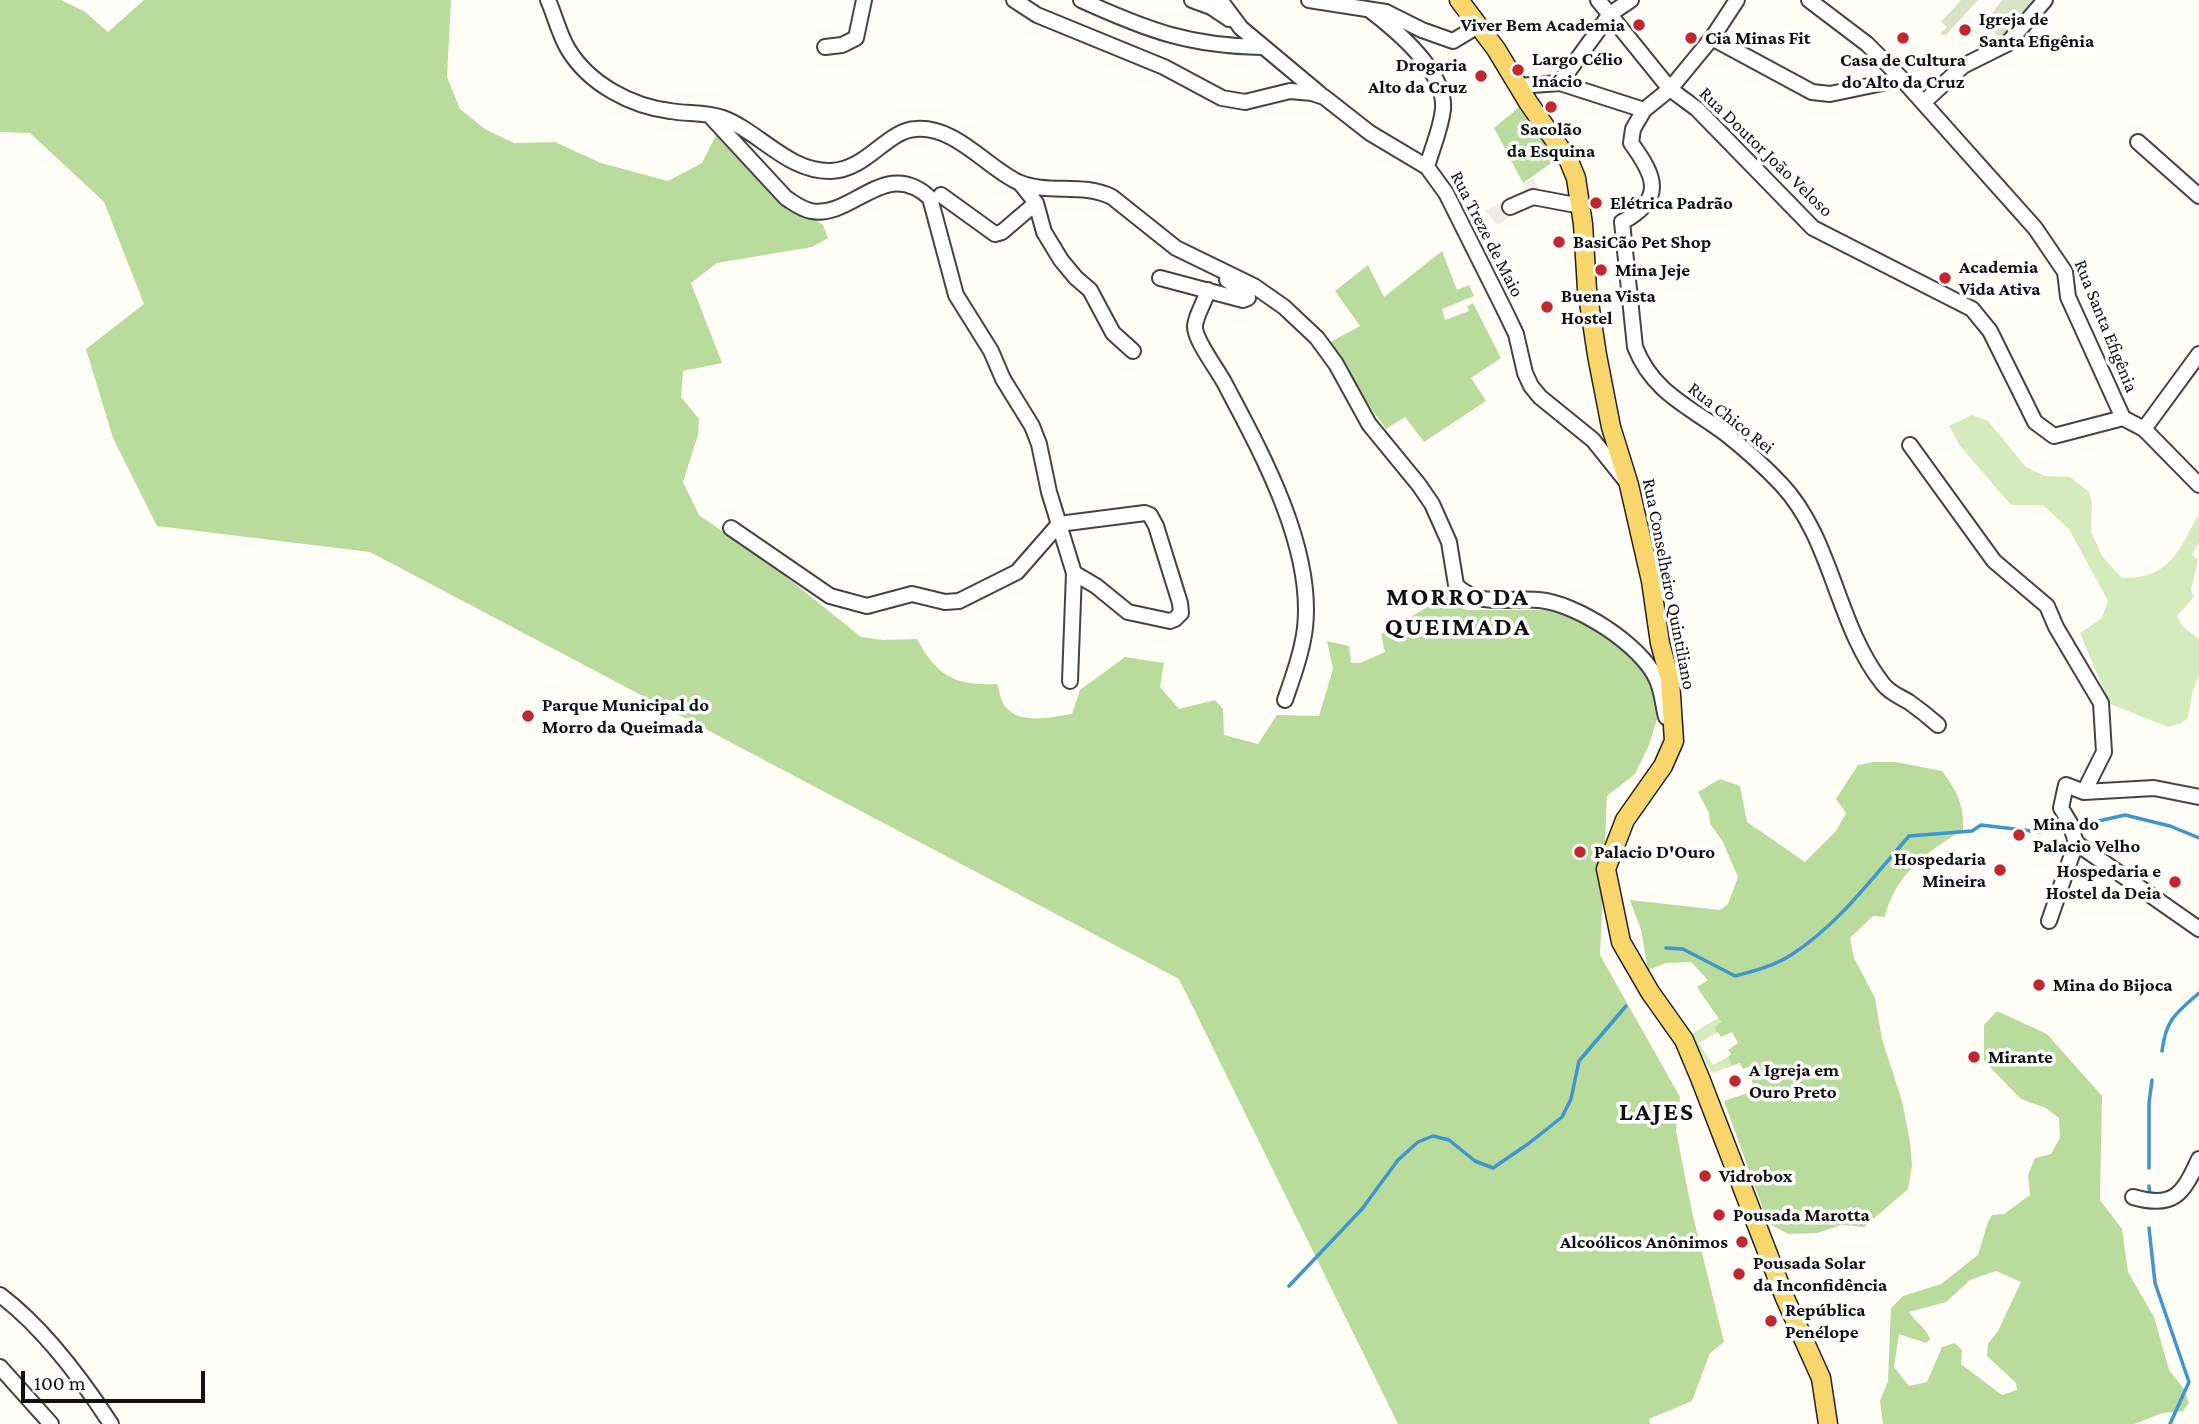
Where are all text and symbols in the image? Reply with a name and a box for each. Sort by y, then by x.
place label: Igreja de Santa Efigênia [1979,8,2094,52]
place label: Viver Bem Academia [1461,14,1625,36]
marker: Viver Bem Academia [1631,17,1647,33]
marker: Igreja de Santa Efigênia [1957,22,1973,38]
place label: Cia Minas Fit [1705,27,1811,49]
marker: Cia Minas Fit [1683,30,1699,46]
marker: Casa de Cultura do Alto da Cruz [1895,30,1911,46]
place label: Largo Célio Inácio [1532,48,1623,92]
place label: Casa de Cultura do Alto da Cruz [1840,49,1966,93]
place label: Drogaria Alto da Cruz [1368,54,1467,98]
marker: Largo Célio Inácio [1510,62,1526,78]
marker: Drogaria Alto da Cruz [1473,68,1489,84]
street label: Rua Doutor João Veloso [1694,82,1838,222]
marker: Sacolão da Esquina [1543,99,1559,115]
place label: Sacolão da Esquina [1507,118,1595,162]
street label: Rua Treze de Maio [1445,167,1529,301]
place label: Elétrica Padrão [1610,192,1733,214]
marker: Elétrica Padrão [1588,195,1604,211]
place label: BasiCão Pet Shop [1573,231,1711,253]
marker: BasiCão Pet Shop [1551,234,1567,250]
place label: Academia Vida Ativa [1959,256,2041,300]
street label: Rua Santa Efigênia [2069,256,2143,396]
place label: Mina Jeje [1615,259,1690,281]
marker: Mina Jeje [1593,262,1609,278]
marker: Academia Vida Ativa [1937,270,1953,286]
place label: Buena Vista Hostel [1561,285,1656,329]
marker: Buena Vista Hostel [1539,299,1555,315]
street label: Rua Chico Rei [1683,377,1779,459]
street label: Rua Conselheiro Quintiliano [1637,476,1701,692]
district label: MORRO DA QUEIMADA [1386,581,1530,642]
place label: Parque Municipal do Morro da Queimada [542,694,709,738]
marker: Parque Municipal do Morro da Queimada [520,708,536,724]
place label: Mina do Palacio Velho [2033,813,2140,857]
marker: Mina do Palacio Velho [2011,827,2027,843]
place label: Palacio D'Ouro [1594,841,1715,863]
marker: Palacio D'Ouro [1572,844,1588,860]
place label: Hospedaria Mineira [1894,848,1986,892]
place label: Hospedaria e Hostel da Deia [2046,860,2161,904]
marker: Hospedaria Mineira [1992,862,2008,878]
marker: Hospedaria e Hostel da Deia [2167,874,2183,890]
place label: Mina do Bijoca [2053,974,2172,996]
marker: Mina do Bijoca [2031,977,2047,993]
place label: Mirante [1988,1046,2053,1068]
marker: Mirante [1966,1049,1982,1065]
place label: A Igreja em Ouro Preto [1749,1059,1839,1103]
marker: A Igreja em Ouro Preto [1727,1073,1743,1089]
district label: LAJES [1620,1096,1694,1128]
place label: Vidrobox [1719,1165,1792,1187]
marker: Vidrobox [1697,1168,1713,1184]
place label: Pousada Marotta [1733,1204,1870,1226]
marker: Pousada Marotta [1711,1207,1727,1223]
place label: Alcoólicos Anônimos [1560,1231,1728,1253]
marker: Alcoólicos Anônimos [1734,1234,1750,1250]
place label: Pousada Solar da Inconfidência [1753,1252,1887,1296]
marker: Pousada Solar da Inconfidência [1731,1266,1747,1282]
place label: República Penélope [1785,1299,1865,1343]
marker: República Penélope [1763,1313,1779,1329]
scale bar [24,1358,208,1402]
text: 100 m [34,1371,86,1395]

